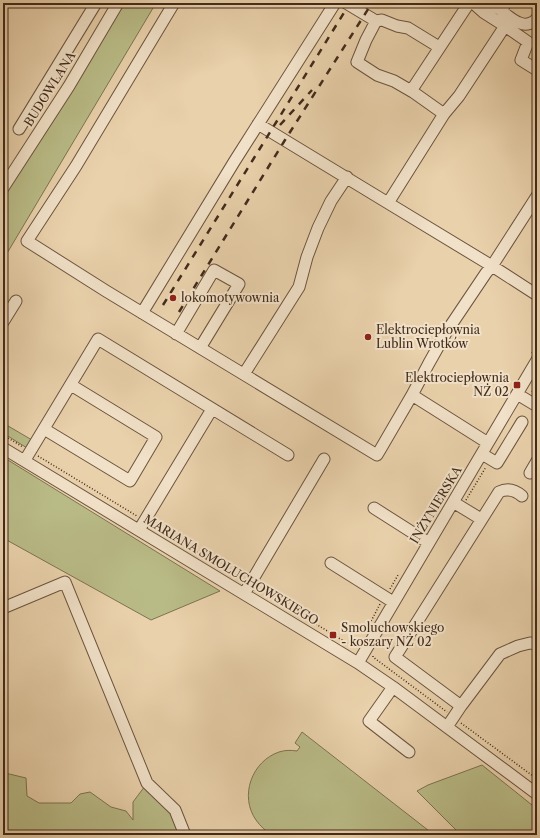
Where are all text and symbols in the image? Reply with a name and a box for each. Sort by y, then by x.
street label: BUDOWLANA [21,48,79,129]
place label: lokomotywownia [181,290,280,305]
marker: lokomotywownia [168,293,178,303]
place label: Elektrociepłownia Lublin Wrotków [376,322,481,351]
marker: Elektrociepłownia Lublin Wrotków [363,332,373,342]
place label: Elektrociepłownia NŻ 02 [405,370,510,399]
marker: Elektrociepłownia NŻ 02 [512,380,522,390]
street label: INŻYNIERSKA [406,462,465,546]
street label: MARIANA SMOLUCHOWSKIEGO [141,511,321,628]
place label: Smoluchowskiego - koszary NŻ 02 [341,620,444,649]
marker: Smoluchowskiego - koszary NŻ 02 [328,630,338,640]

